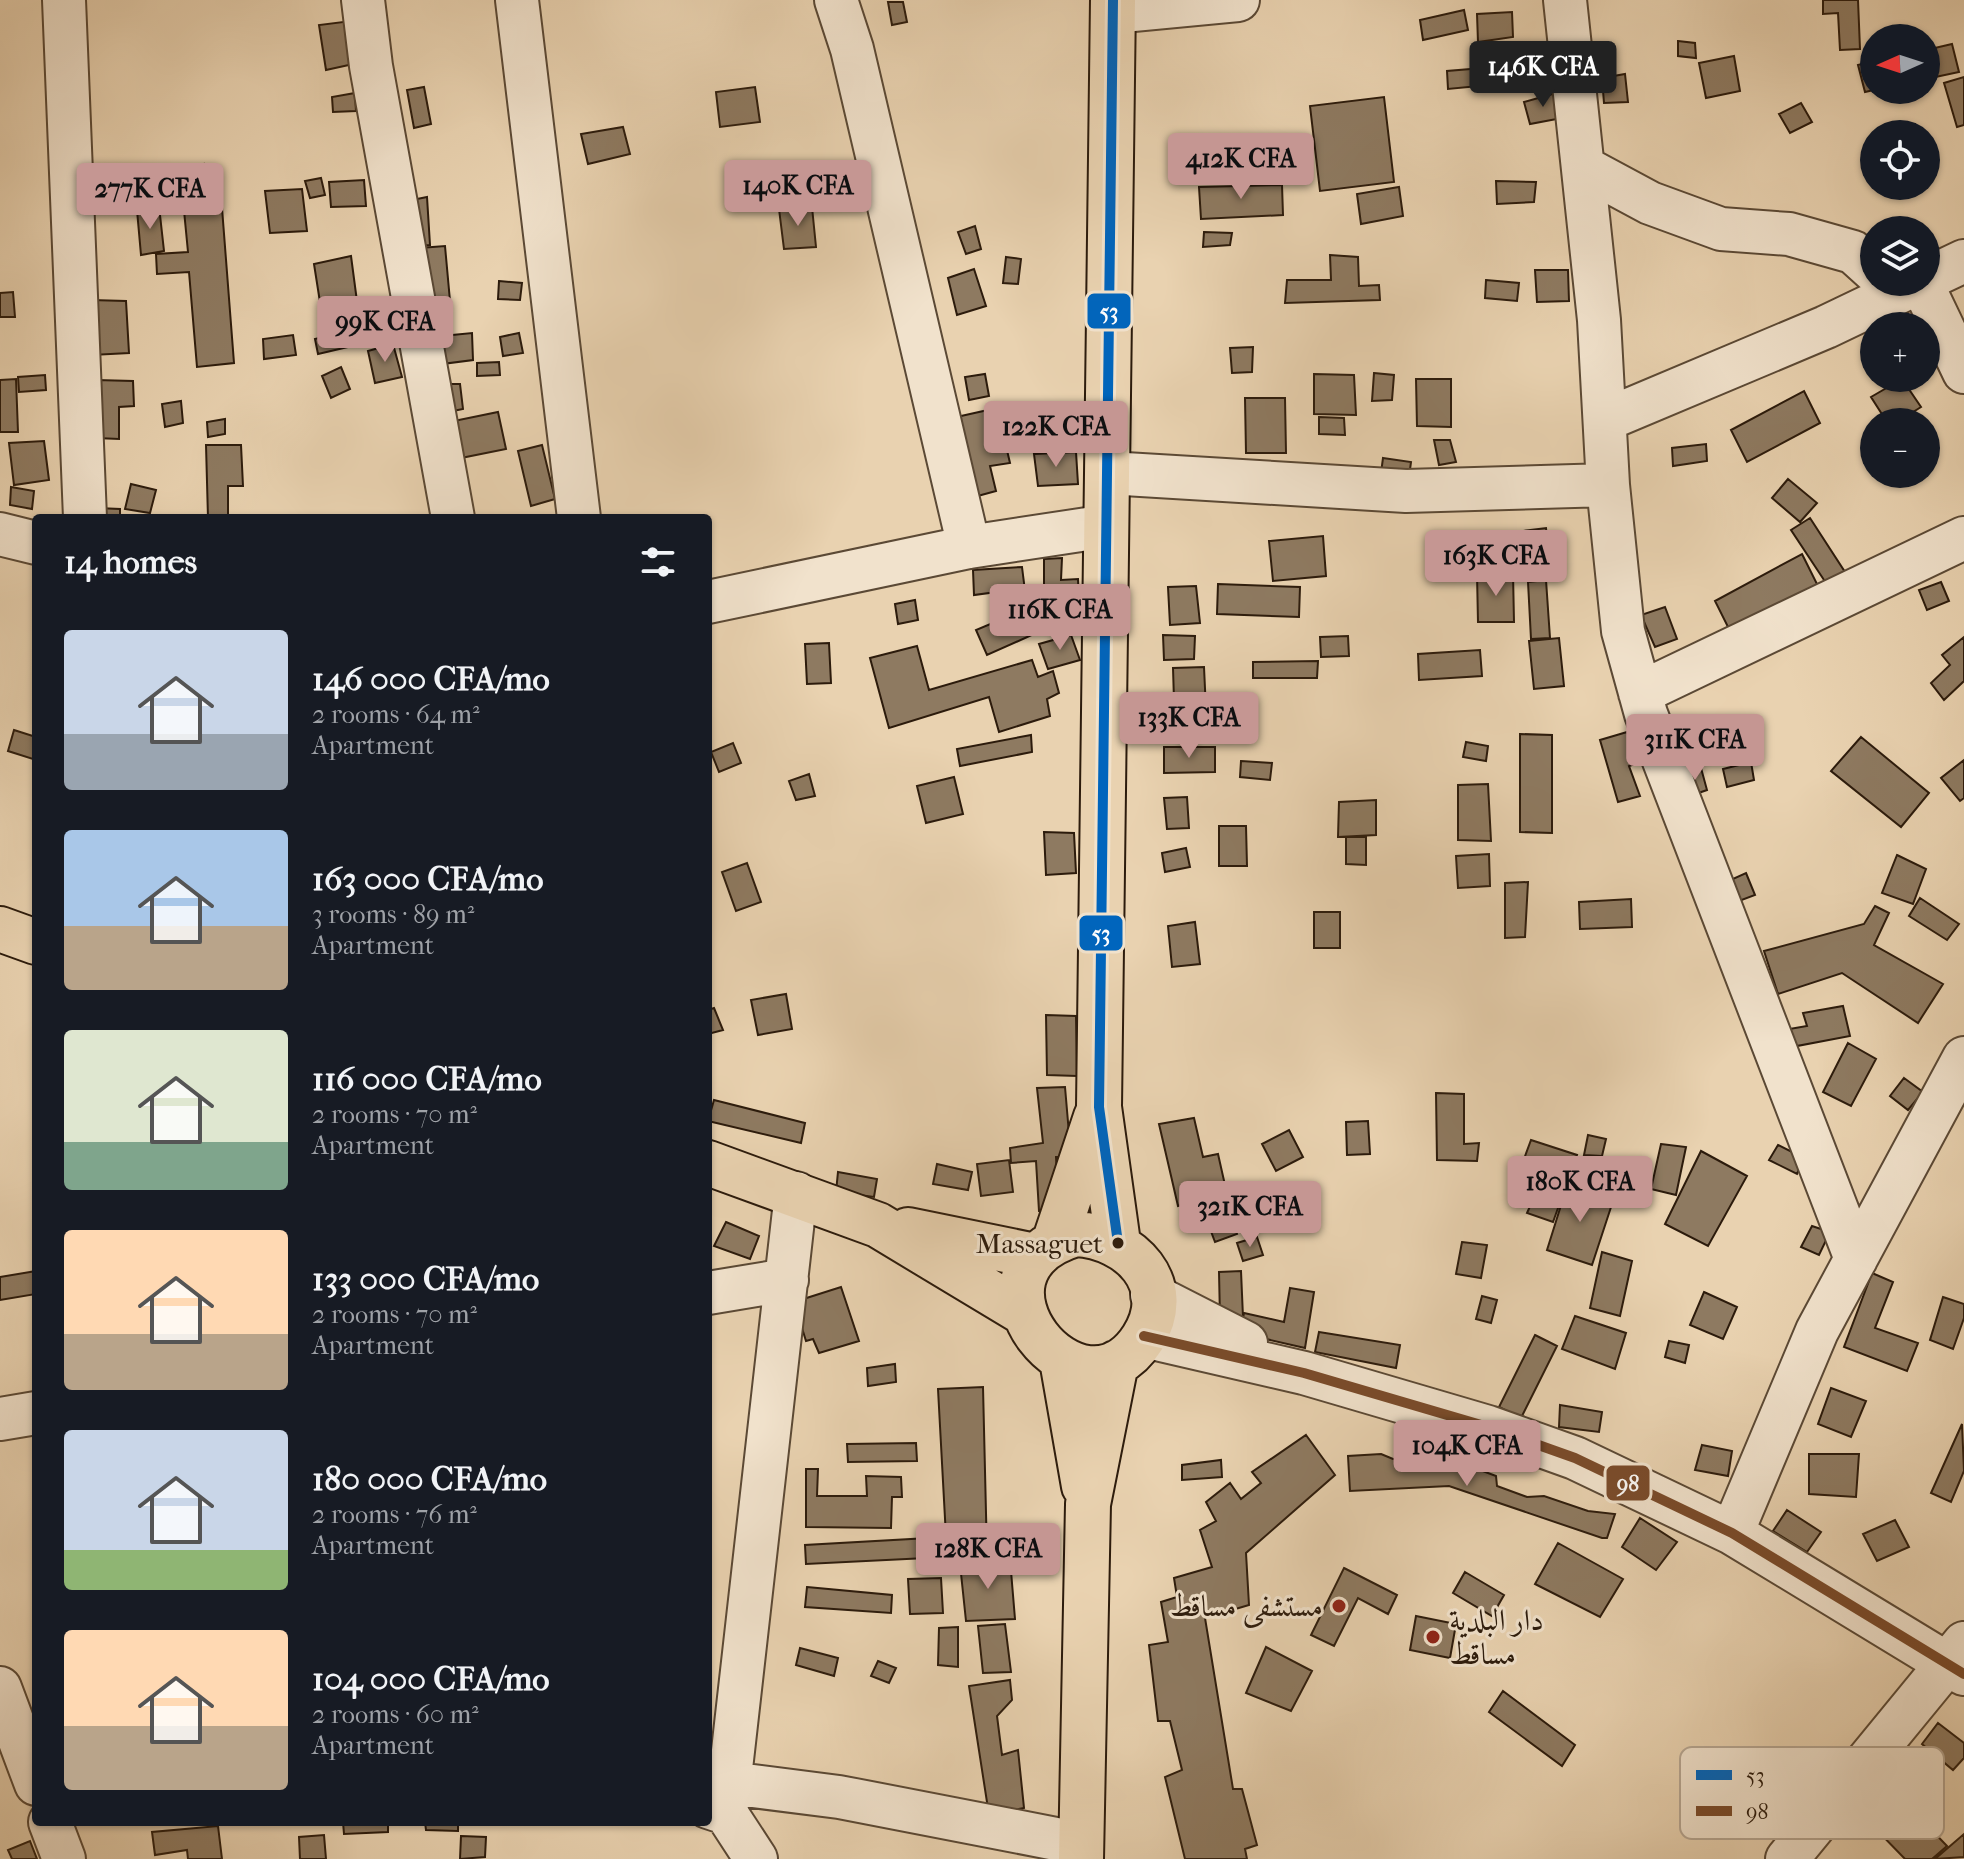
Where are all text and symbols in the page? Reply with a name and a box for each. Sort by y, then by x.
north arrow [1860,24,1940,104]
map controls [1860,24,1940,488]
pin: 146K CFA [1460,41,1626,109]
text: 146K CFA [1487,51,1599,82]
button: locate [1860,120,1940,200]
pin: 412K CFA [1158,133,1324,201]
text: 412K CFA [1186,143,1296,174]
pin: 140K CFA [715,160,881,228]
pin: 277K CFA [67,163,233,231]
text: 140K CFA [742,170,854,201]
text: 277K CFA [95,173,205,204]
button: layers [1860,216,1940,296]
line badge: 53 [1086,292,1132,330]
pin: 99K CFA [311,296,459,364]
text: 53 [1100,299,1118,325]
text: 99K CFA [335,306,435,337]
button: + [1860,312,1940,392]
pin: 122K CFA [973,401,1139,469]
button: − [1860,408,1940,488]
text: 122K CFA [1002,411,1110,442]
pin: 163K CFA [1413,530,1579,598]
icon: filters [636,540,680,584]
text: 163K CFA [1443,540,1549,571]
text: 14 homes [64,542,197,582]
pin: 116K CFA [977,584,1143,652]
text: 116K CFA [1008,594,1112,625]
text: 146 000 CFA/mo [312,659,550,699]
icon: home [128,662,224,758]
pin: 133K CFA [1106,692,1272,760]
text: 2 rooms · 64 m² [312,699,480,730]
text: 133K CFA [1138,702,1240,733]
pin: 311K CFA [1612,714,1778,782]
text: 311K CFA [1644,724,1746,755]
text: Apartment [312,730,434,761]
text: 163 000 CFA/mo [312,859,543,899]
icon: home [128,862,224,958]
text: 3 rooms · 89 m² [312,899,474,930]
line badge: 53 [1078,914,1124,952]
text: 53 [1092,921,1110,947]
text: Apartment [312,930,434,961]
text: 116 000 CFA/mo [312,1059,542,1099]
icon: home [128,1062,224,1158]
text: 2 rooms · 70 m² [312,1099,477,1130]
text: Apartment [312,1130,434,1161]
pin: 180K CFA [1497,1156,1663,1224]
text: 180K CFA [1525,1166,1635,1197]
pin: 321K CFA [1167,1181,1333,1249]
text: 321K CFA [1197,1191,1303,1222]
place label: Massaguet [976,1227,1103,1260]
marker: Massaguet [1110,1235,1126,1251]
text: 133 000 CFA/mo [312,1259,539,1299]
icon: home [128,1262,224,1358]
text: 2 rooms · 70 m² [312,1299,477,1330]
text: Apartment [312,1330,434,1361]
pin: 104K CFA [1384,1420,1550,1488]
text: 104K CFA [1412,1430,1522,1461]
text: 180 000 CFA/mo [312,1459,547,1499]
icon: home [128,1462,224,1558]
line badge: 98 [1605,1464,1651,1502]
text: 98 [1616,1471,1639,1497]
text: 2 rooms · 76 m² [312,1499,477,1530]
pin: 128K CFA [905,1523,1071,1591]
text: Apartment [312,1530,434,1561]
text: 128K CFA [934,1533,1042,1564]
place label: مستشفى مساقط [1169,1589,1323,1628]
marker: مستشفى مساقط [1330,1597,1348,1615]
place label: دار البلدية مساقط [1449,1603,1544,1672]
marker: دار البلدية مساقط [1424,1628,1442,1646]
text: 104 000 CFA/mo [312,1659,550,1699]
icon: home [128,1662,224,1758]
text: 2 rooms · 60 m² [312,1699,479,1730]
text: Apartment [312,1730,434,1761]
legend [1680,1747,1944,1839]
text: 53 [1746,1763,1765,1789]
text: 98 [1746,1799,1769,1825]

